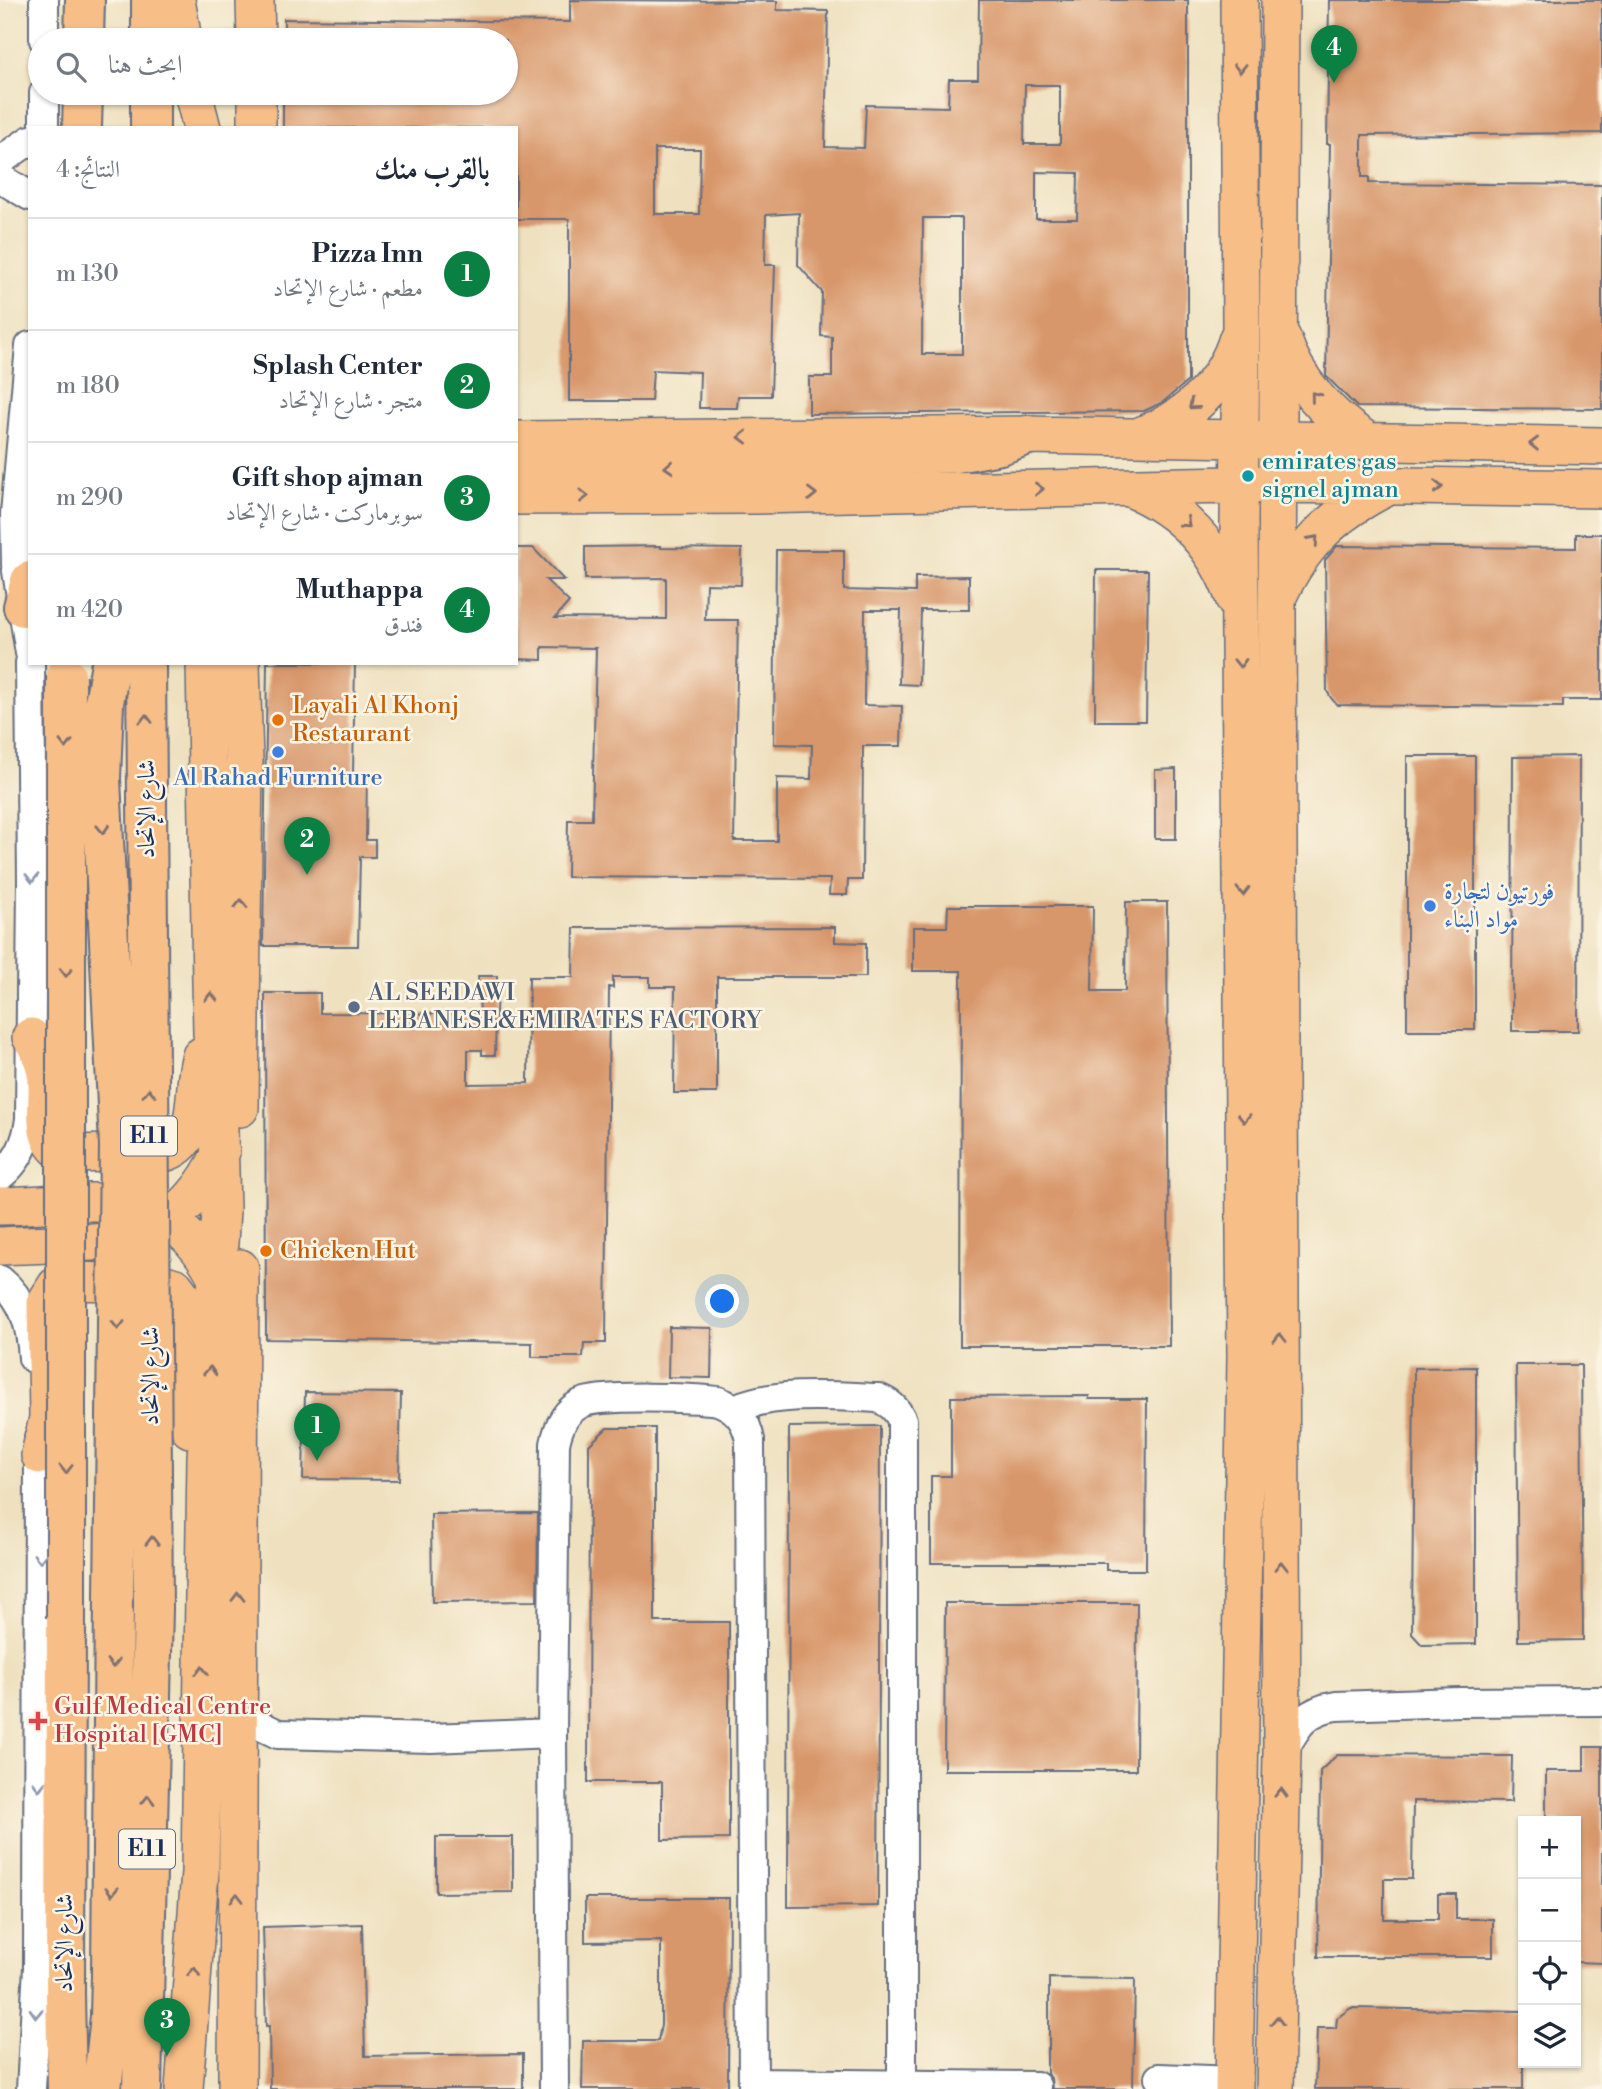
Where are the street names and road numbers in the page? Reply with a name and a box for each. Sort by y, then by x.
street label: شارع الإتحاد [132,760,166,858]
road number: E11 [121,1116,177,1156]
street label: شارع الإتحاد [136,1327,170,1425]
road number: E11 [119,1830,175,1868]
street label: شارع الإتحاد [50,1894,84,1992]

